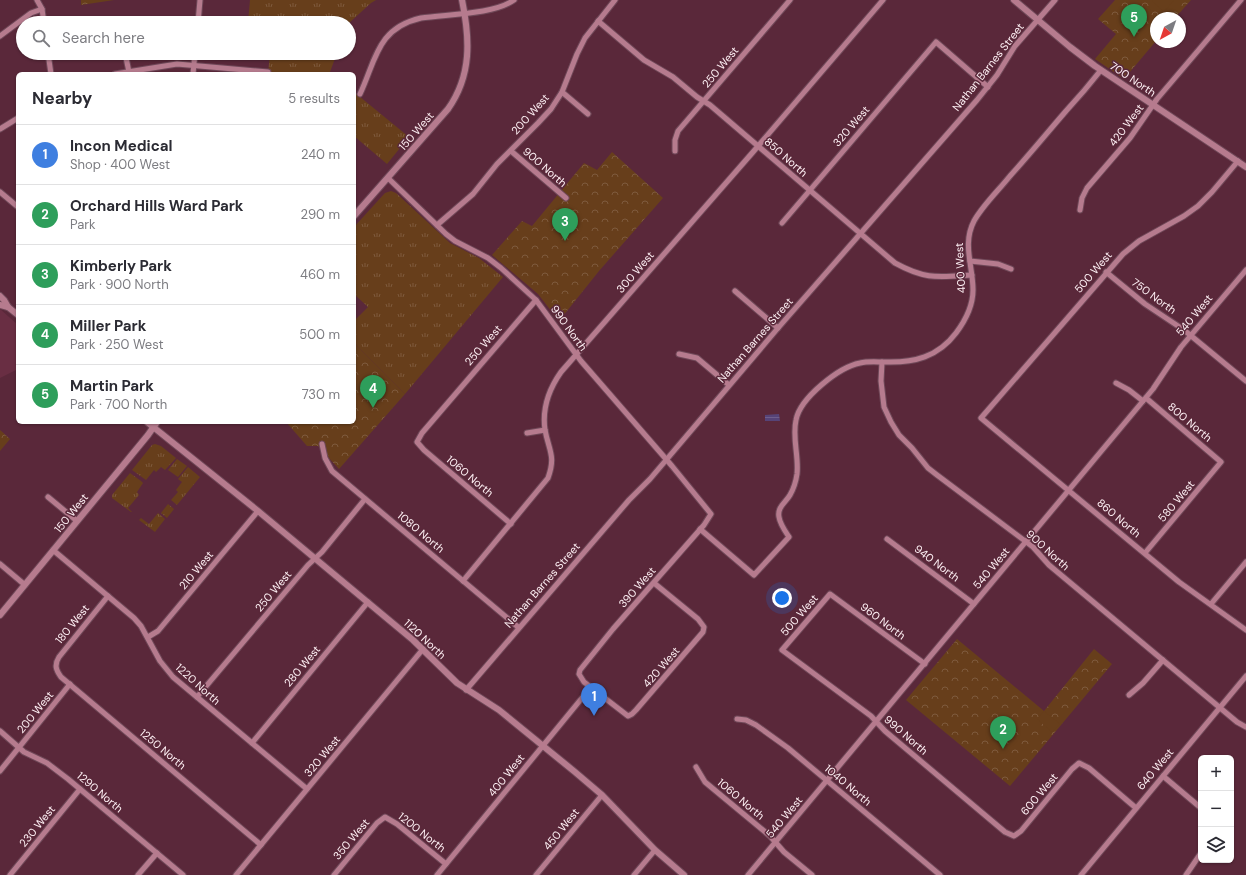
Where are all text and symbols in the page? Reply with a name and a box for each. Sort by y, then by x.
pin: 5 [1121,4,1147,37]
north arrow [1150,12,1186,48]
search box [16,16,356,60]
street label: Nathan Barnes Street [949,20,1027,114]
icon: search [30,27,52,49]
text: Search here [62,28,145,48]
street label: 250 West [699,44,741,90]
street label: 700 North [1107,59,1159,99]
text: Nearby [32,87,92,109]
text: 5 results [288,90,340,107]
street label: 200 West [508,91,552,137]
street label: 420 West [1106,101,1146,149]
street label: 320 West [830,103,872,149]
street label: 150 West [395,109,437,153]
street label: 850 North [762,134,810,180]
text: Incon Medical [70,136,173,156]
street label: 900 North [520,144,570,190]
text: 1 [43,146,47,163]
text: 240 m [301,146,340,163]
text: Shop · 400 West [70,156,170,173]
text: Orchard Hills Ward Park [70,196,244,216]
text: 2 [41,206,49,223]
text: 290 m [301,206,340,223]
pin: 3 [552,208,578,241]
text: Park [70,216,96,233]
street label: 400 West [952,242,968,294]
street label: 300 West [613,248,657,296]
street label: 500 West [1071,248,1115,296]
text: Kimberly Park [70,256,172,276]
text: 3 [41,266,49,283]
text: 460 m [300,266,340,283]
street label: 750 North [1129,275,1179,317]
text: Park · 900 North [70,276,169,293]
street label: 540 West [1173,291,1215,339]
street label: Nathan Barnes Street [714,295,796,385]
street label: 990 North [548,302,590,354]
text: Miller Park [70,316,146,336]
street label: 250 West [462,322,504,368]
text: 4 [41,326,49,343]
text: 500 m [299,326,340,343]
text: Park · 250 West [70,336,164,353]
pin: 4 [360,375,386,408]
text: Martin Park [70,376,154,396]
text: 5 [41,386,49,403]
text: 730 m [302,386,340,403]
text: Park · 700 North [70,396,167,413]
street label: 800 North [1165,399,1215,445]
street label: 1060 North [444,452,496,500]
street label: 580 West [1155,477,1197,525]
street label: 150 West [51,491,91,535]
street label: 860 North [1094,496,1144,540]
street label: 1080 North [395,508,447,556]
street label: 900 North [1023,527,1073,573]
street label: Nathan Barnes Street [501,540,583,630]
street label: 940 North [912,541,962,585]
street label: 540 West [970,544,1012,592]
street label: 210 West [176,548,216,592]
street label: 390 West [615,564,659,610]
street label: 250 West [252,568,294,614]
your location [772,588,792,608]
street label: 500 West [777,591,821,639]
street label: 960 North [858,599,908,643]
street label: 180 West [52,602,92,646]
street label: 1120 North [401,616,449,662]
street label: 280 West [281,643,323,689]
street label: 420 West [640,644,682,690]
street label: 1220 North [173,660,223,708]
pin: 1 [581,683,607,716]
street label: 200 West [14,688,56,736]
street label: 990 North [881,712,931,758]
pin: 2 [990,716,1016,749]
street label: 1250 North [137,726,189,772]
street label: 320 West [301,733,343,779]
street label: 640 West [1134,745,1176,793]
street label: 400 West [485,751,527,799]
map controls [1198,755,1234,863]
button: + [1198,755,1234,791]
street label: 1040 North [822,761,874,809]
street label: 1290 North [74,769,126,815]
street label: 600 West [1017,770,1061,818]
street label: 1060 North [715,775,767,823]
button: − [1198,791,1234,827]
street label: 540 West [763,793,805,841]
street label: 230 West [16,802,58,850]
street label: 450 West [540,805,582,853]
street label: 1200 North [395,809,449,855]
street label: 350 West [330,816,372,862]
button: layers [1198,827,1234,863]

